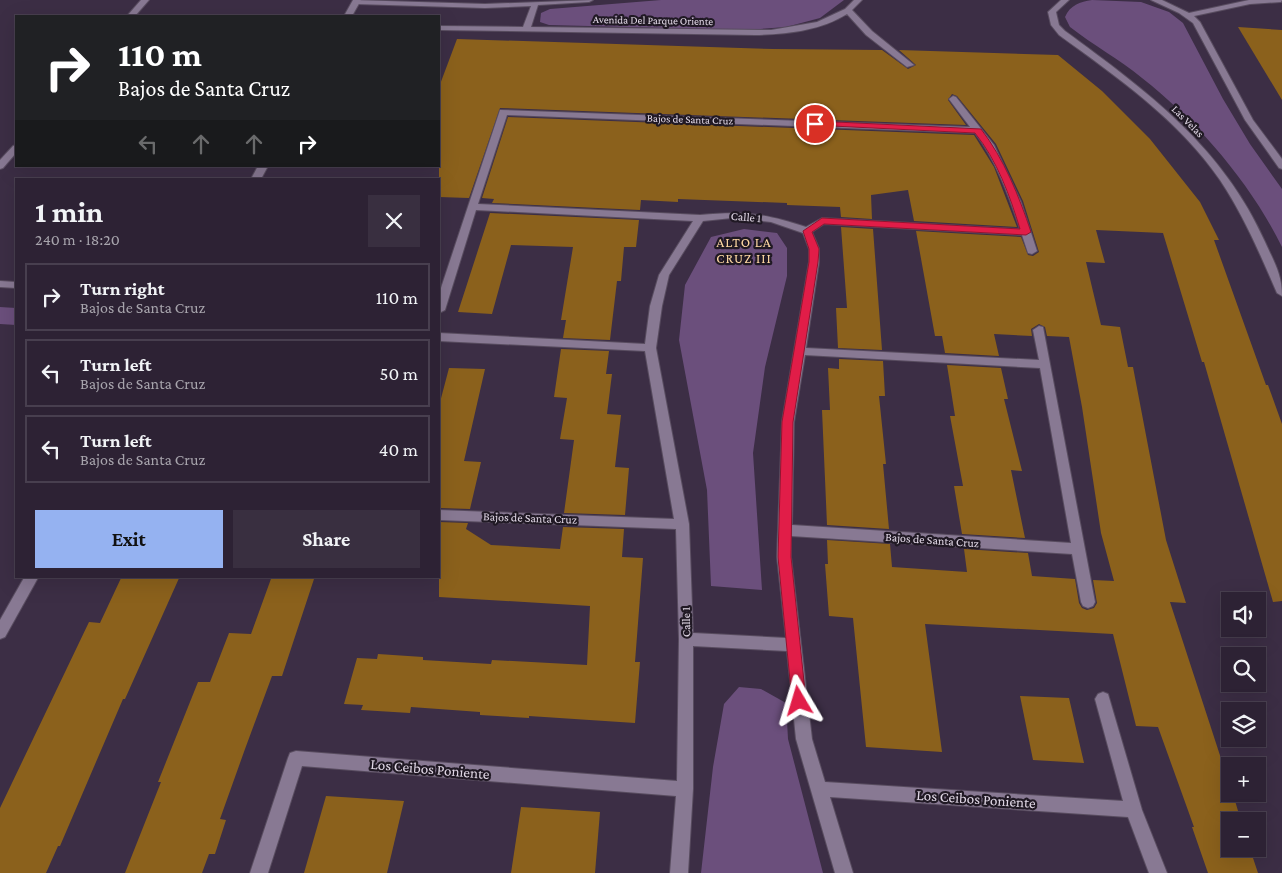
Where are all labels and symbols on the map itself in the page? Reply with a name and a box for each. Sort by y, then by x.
street label: Avenida Del Parque Oriente [593,13,713,28]
pin [794,103,836,145]
street label: Las Velas [1170,103,1206,139]
street label: Bajos de Santa Cruz [647,112,734,128]
street label: Calle 1 [730,209,762,225]
district label: ALTO LA CRUZ III [716,234,772,266]
street label: Bajos de Santa Cruz [483,509,577,527]
street label: Bajos de Santa Cruz [885,530,979,550]
street label: Calle 1 [679,607,693,637]
position arrow [772,674,824,726]
street label: Los Ceibos Poniente [370,756,491,782]
street label: Los Ceibos Poniente [916,787,1037,811]

